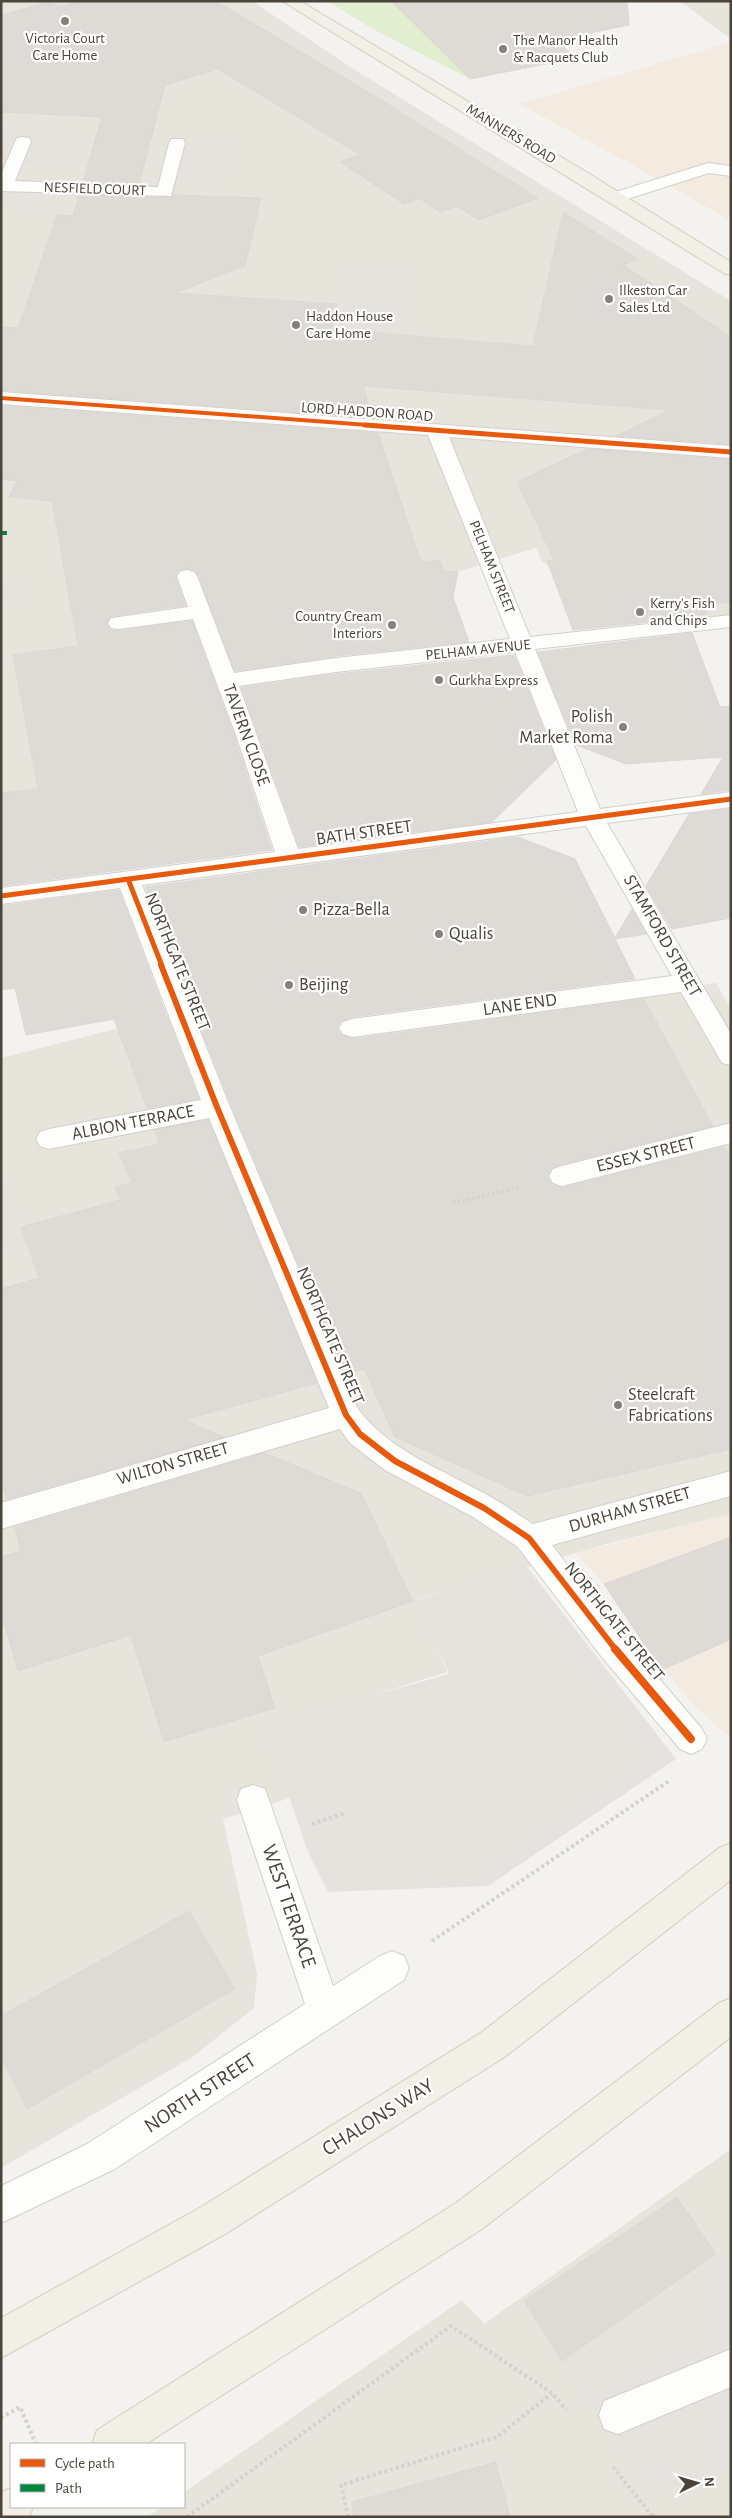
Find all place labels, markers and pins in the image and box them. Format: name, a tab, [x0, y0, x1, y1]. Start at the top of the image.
marker: Victoria Court Care Home	[59, 15, 71, 27]
place label: Victoria Court Care Home	[25, 31, 105, 63]
place label: The Manor Health & Racquets Club	[513, 33, 618, 65]
marker: The Manor Health & Racquets Club	[497, 43, 509, 55]
place label: Ilkeston Car Sales Ltd	[619, 283, 687, 315]
marker: Ilkeston Car Sales Ltd	[603, 293, 615, 305]
place label: Haddon House Care Home	[306, 309, 393, 341]
marker: Haddon House Care Home	[290, 319, 302, 331]
place label: Kerry's Fish and Chips	[650, 596, 715, 628]
marker: Kerry's Fish and Chips	[634, 606, 646, 618]
place label: Country Cream Interiors	[295, 609, 382, 641]
marker: Country Cream Interiors	[386, 619, 398, 631]
place label: Gurkha Express	[449, 673, 538, 688]
marker: Gurkha Express	[433, 674, 445, 686]
place label: Polish Market Roma	[519, 708, 613, 747]
marker: Polish Market Roma	[617, 721, 629, 733]
place label: Pizza-Bella	[313, 901, 390, 919]
marker: Pizza-Bella	[297, 904, 309, 916]
place label: Qualis	[449, 925, 493, 943]
marker: Qualis	[433, 928, 445, 940]
place label: Beijing	[299, 976, 349, 994]
marker: Beijing	[283, 979, 295, 991]
place label: Steelcraft Fabrications	[628, 1386, 713, 1425]
marker: Steelcraft Fabrications	[612, 1399, 624, 1411]

